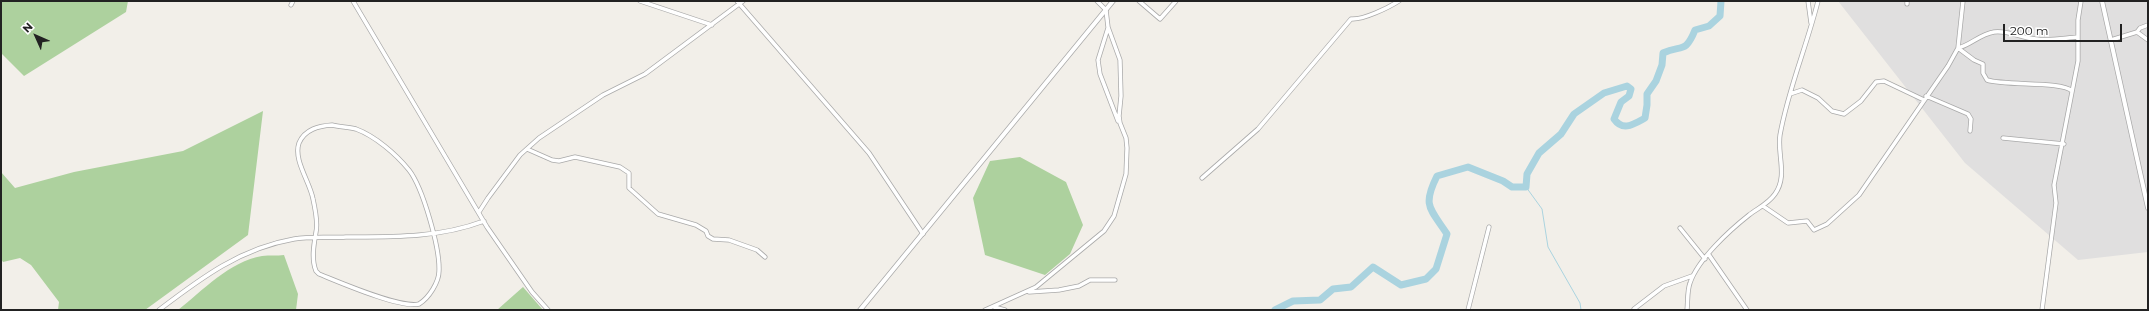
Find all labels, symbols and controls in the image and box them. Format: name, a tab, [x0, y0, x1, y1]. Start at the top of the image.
north arrow	[16, 16, 56, 56]
scale bar	[2005, 16, 2124, 42]
text: N	[19, 19, 36, 36]
text: 200 m	[2010, 23, 2049, 38]

